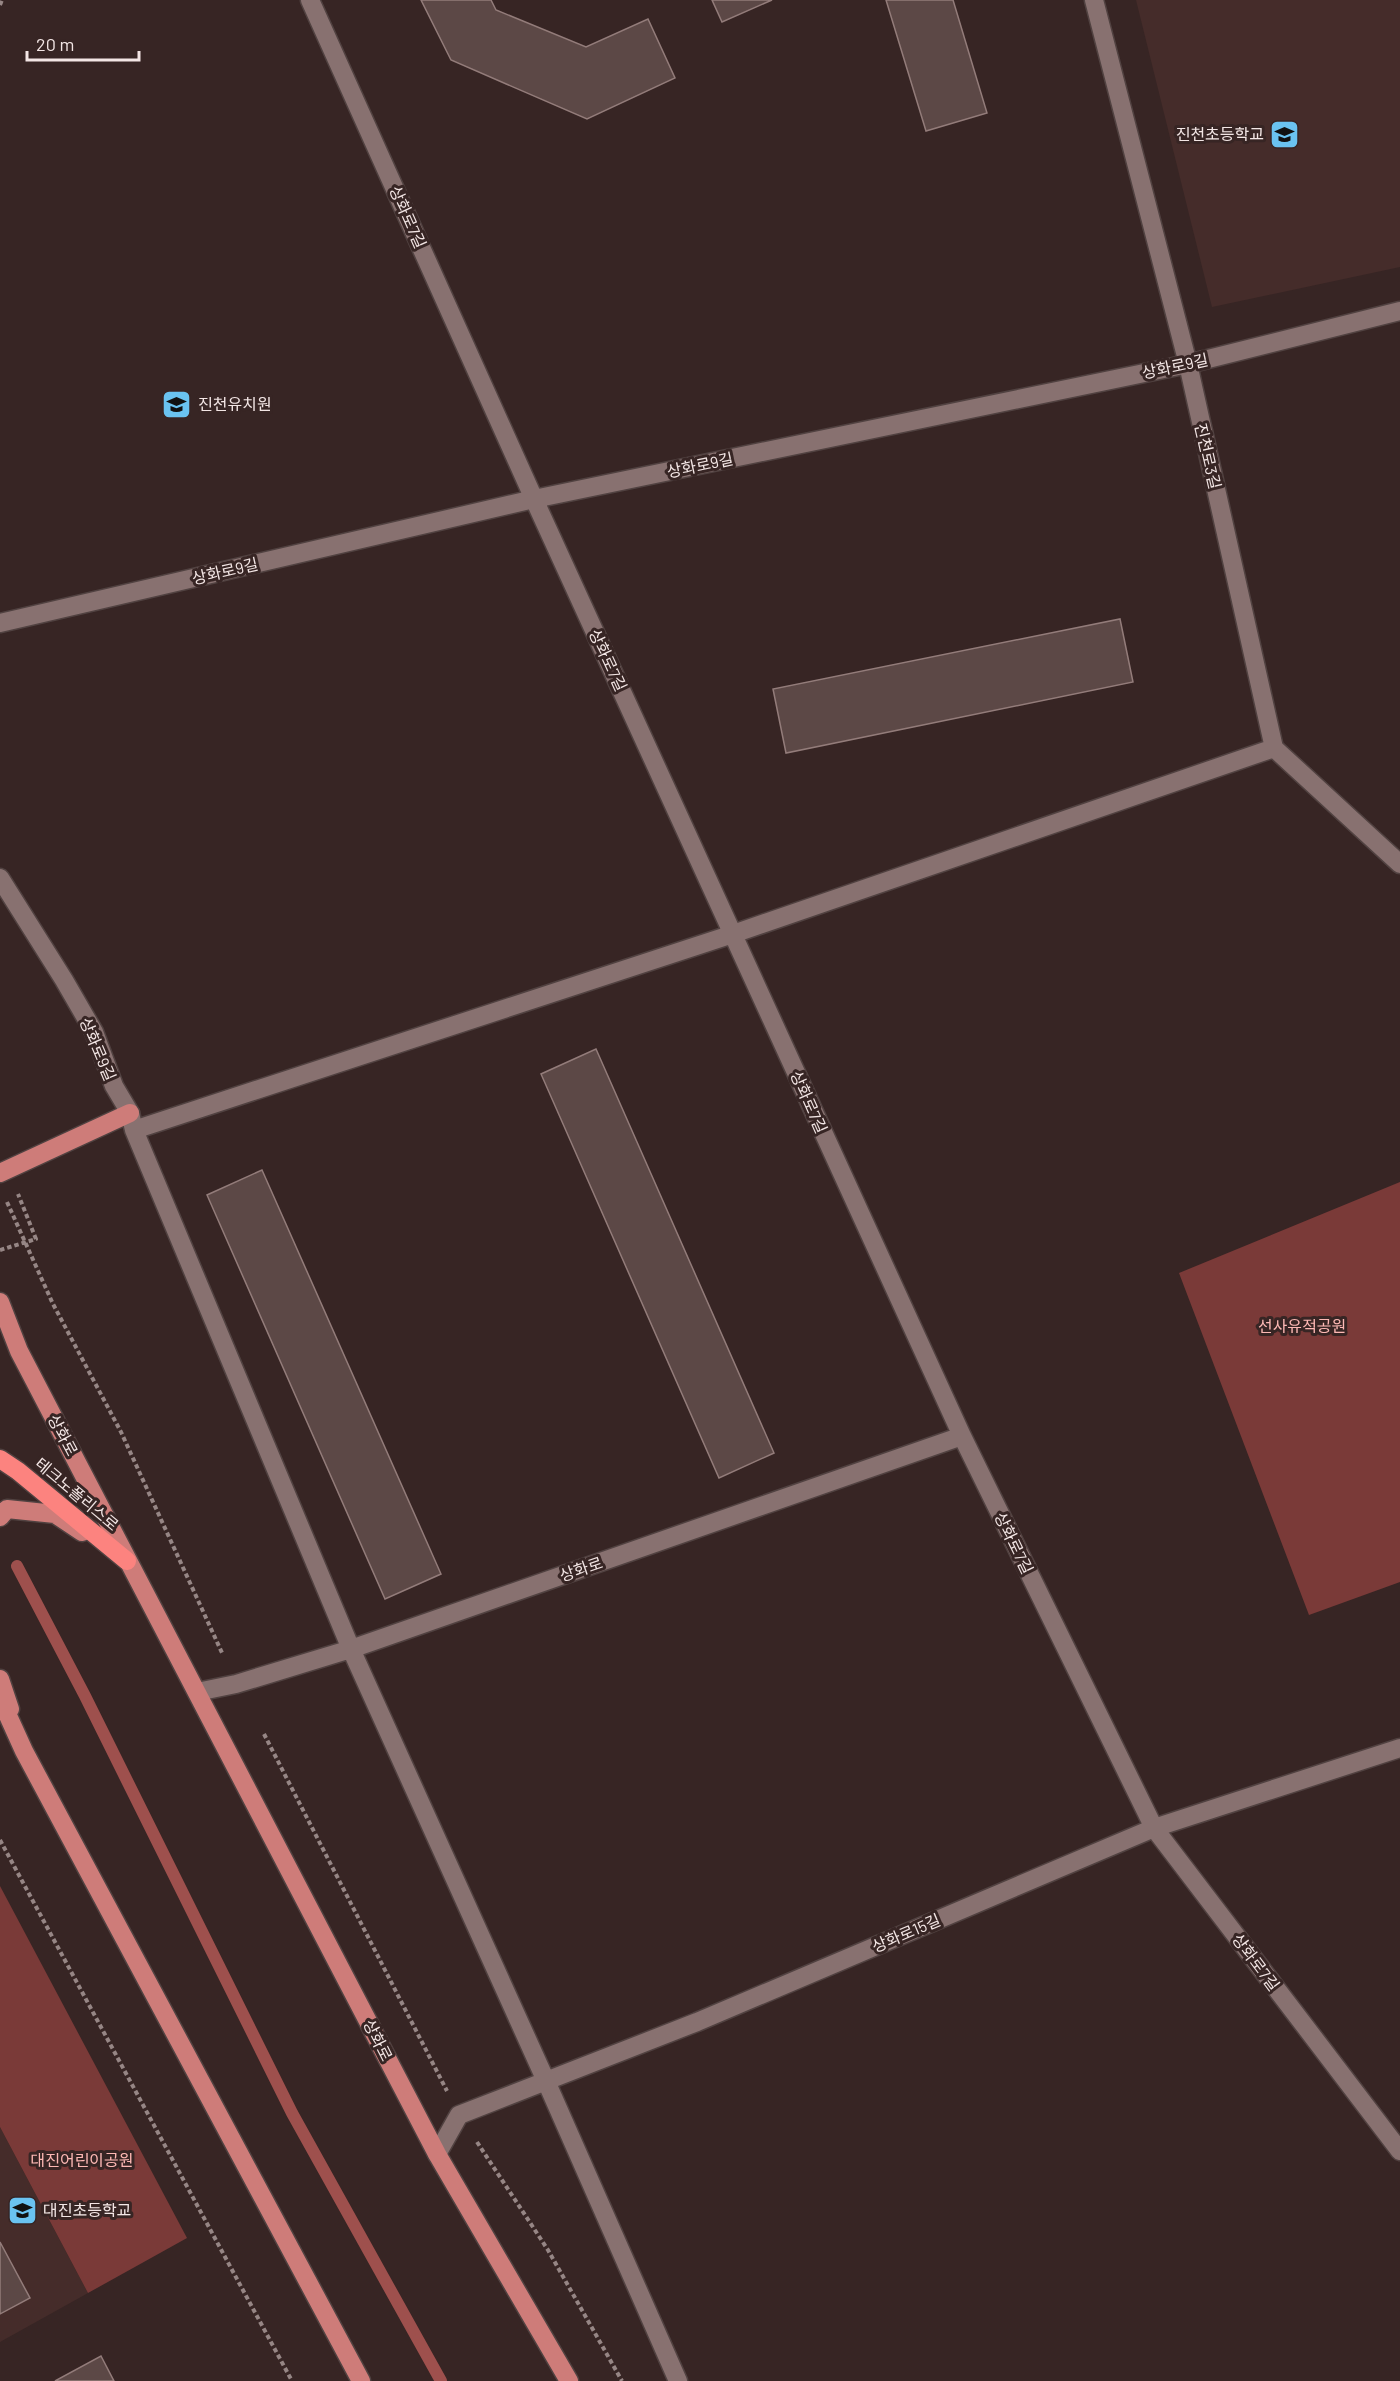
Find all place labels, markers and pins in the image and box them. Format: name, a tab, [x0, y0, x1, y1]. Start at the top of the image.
school or university icon: 진천초등학교	[1269, 118, 1301, 150]
place label: 진천초등학교	[1176, 124, 1264, 143]
school or university icon: 진천유치원	[161, 388, 193, 420]
place label: 진천유치원	[198, 394, 272, 413]
school or university icon: 대진초등학교	[6, 2194, 38, 2226]
place label: 대진초등학교	[43, 2200, 131, 2219]

